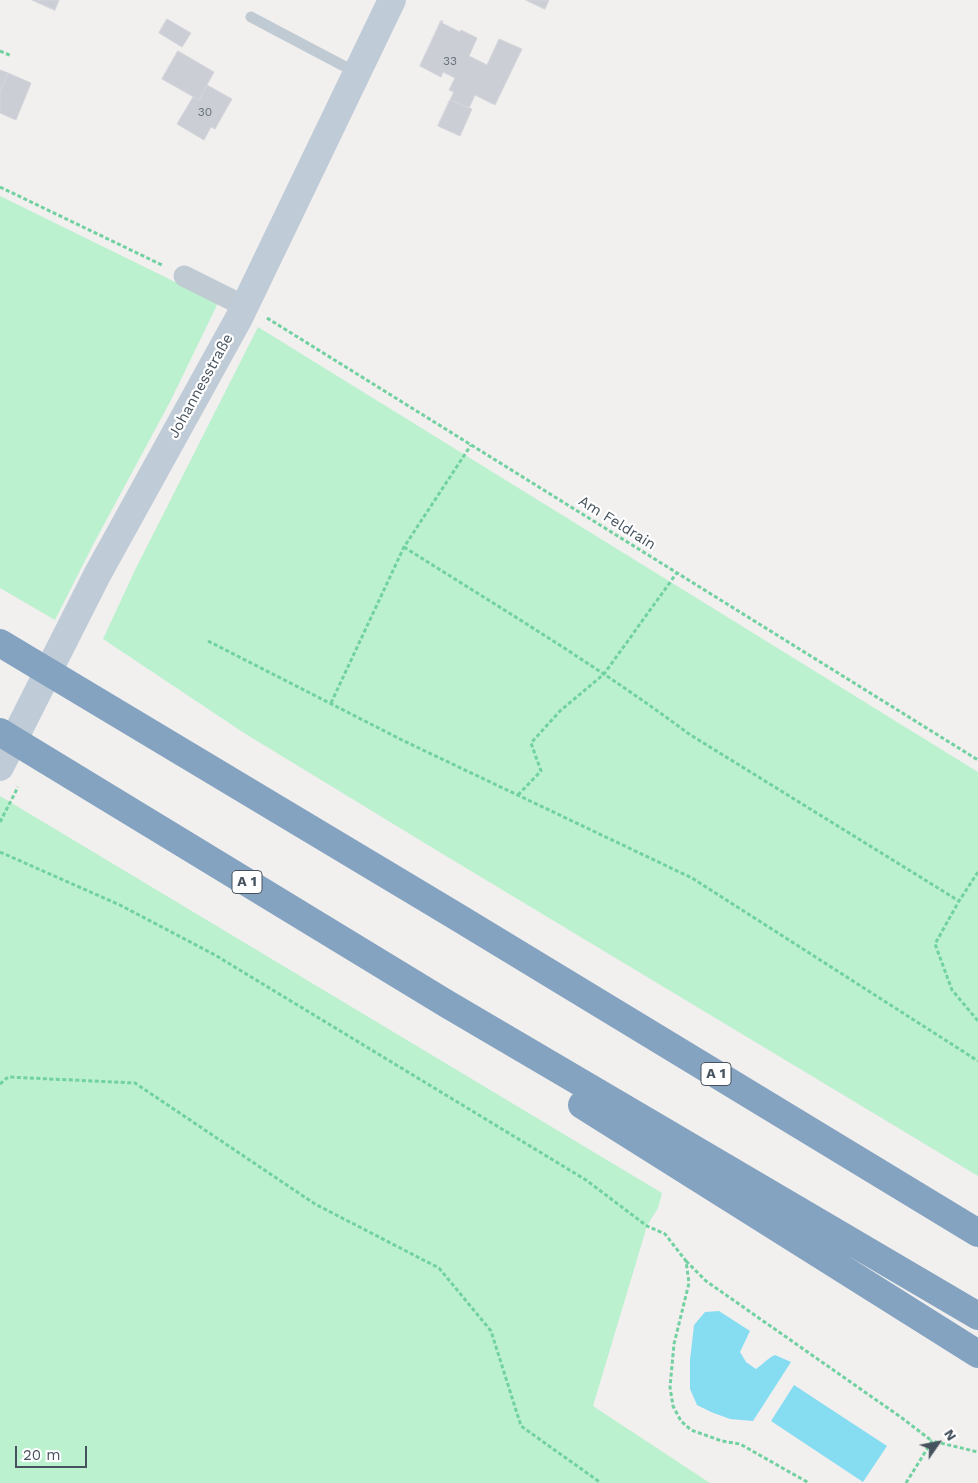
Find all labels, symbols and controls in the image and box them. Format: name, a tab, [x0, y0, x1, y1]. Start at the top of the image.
house number: 33	[443, 54, 457, 68]
house number: 30	[198, 105, 212, 119]
street label: Johannesstraße	[165, 331, 237, 441]
street label: Am Feldrain	[575, 492, 659, 554]
road number: A 1	[232, 870, 262, 894]
road number: A 1	[701, 1062, 731, 1086]
north arrow	[913, 1418, 963, 1468]
text: N	[941, 1426, 960, 1444]
scale bar	[18, 1436, 90, 1468]
text: 20 m	[23, 1446, 61, 1464]

